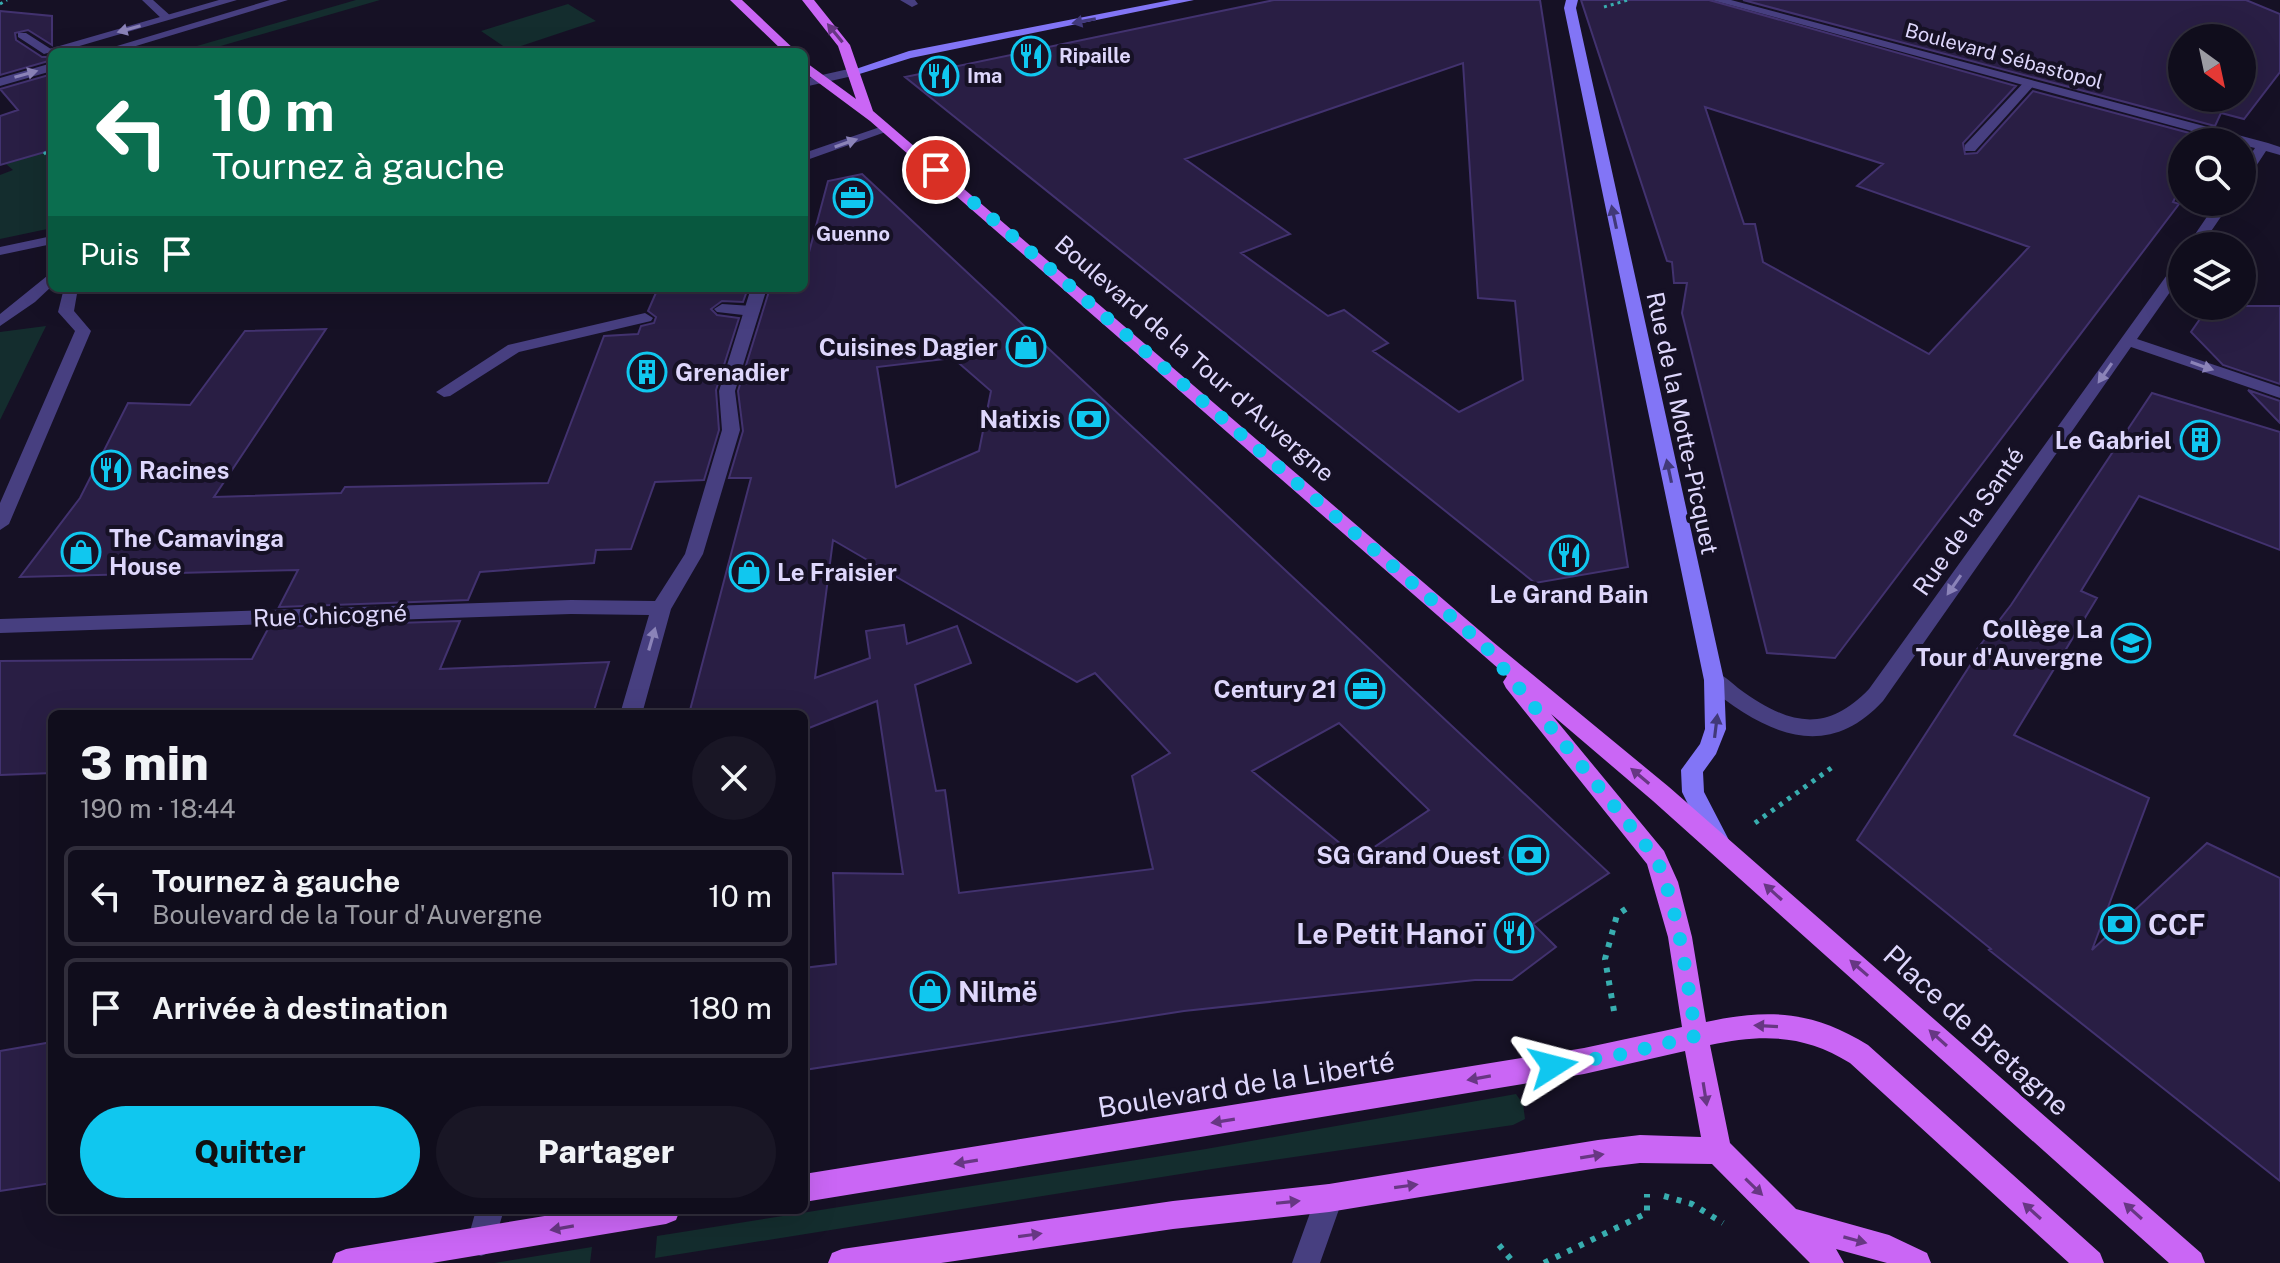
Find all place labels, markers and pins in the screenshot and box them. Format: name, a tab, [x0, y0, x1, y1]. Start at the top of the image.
restaurant icon: Ripaille	[1010, 35, 1052, 77]
place label: Ripaille	[1059, 44, 1131, 68]
restaurant icon: Ima	[918, 55, 960, 97]
place label: Ima	[967, 64, 1002, 88]
pin	[902, 136, 970, 204]
office icon: Guenno	[832, 177, 874, 219]
place label: Guenno	[816, 222, 890, 246]
shop icon: Cuisines Dagier	[1005, 326, 1047, 368]
place label: Cuisines Dagier	[819, 333, 998, 361]
building icon: Grenadier	[626, 351, 668, 393]
place label: Grenadier	[675, 358, 790, 386]
bank icon: Natixis	[1068, 398, 1110, 440]
place label: Natixis	[980, 405, 1061, 433]
building icon: Le Gabriel	[2179, 419, 2221, 461]
place label: Le Gabriel	[2055, 426, 2172, 454]
restaurant icon: Racines	[90, 449, 132, 491]
place label: Racines	[139, 456, 229, 484]
place label: The Camavinga House	[109, 524, 284, 580]
shop icon: The Camavinga House	[60, 531, 102, 573]
restaurant icon: Le Grand Bain	[1548, 534, 1590, 576]
shop icon: Le Fraisier	[728, 551, 770, 593]
place label: Le Fraisier	[777, 558, 897, 586]
place label: Le Grand Bain	[1489, 580, 1649, 608]
place label: Collège La Tour d'Auvergne	[1916, 615, 2103, 671]
school or university icon: Collège La Tour d'Auvergne	[2110, 622, 2152, 664]
office icon: Century 21	[1344, 668, 1386, 710]
place label: Century 21	[1213, 675, 1337, 703]
bank icon: SG Grand Ouest	[1508, 834, 1550, 876]
place label: SG Grand Ouest	[1316, 841, 1501, 869]
bank icon: CCF	[2099, 903, 2141, 945]
place label: CCF	[2148, 908, 2205, 941]
restaurant icon: Le Petit Hanoï	[1493, 912, 1535, 954]
place label: Le Petit Hanoï	[1296, 917, 1486, 950]
shop icon: Nilmë	[909, 970, 951, 1012]
place label: Nilmë	[958, 975, 1038, 1008]

